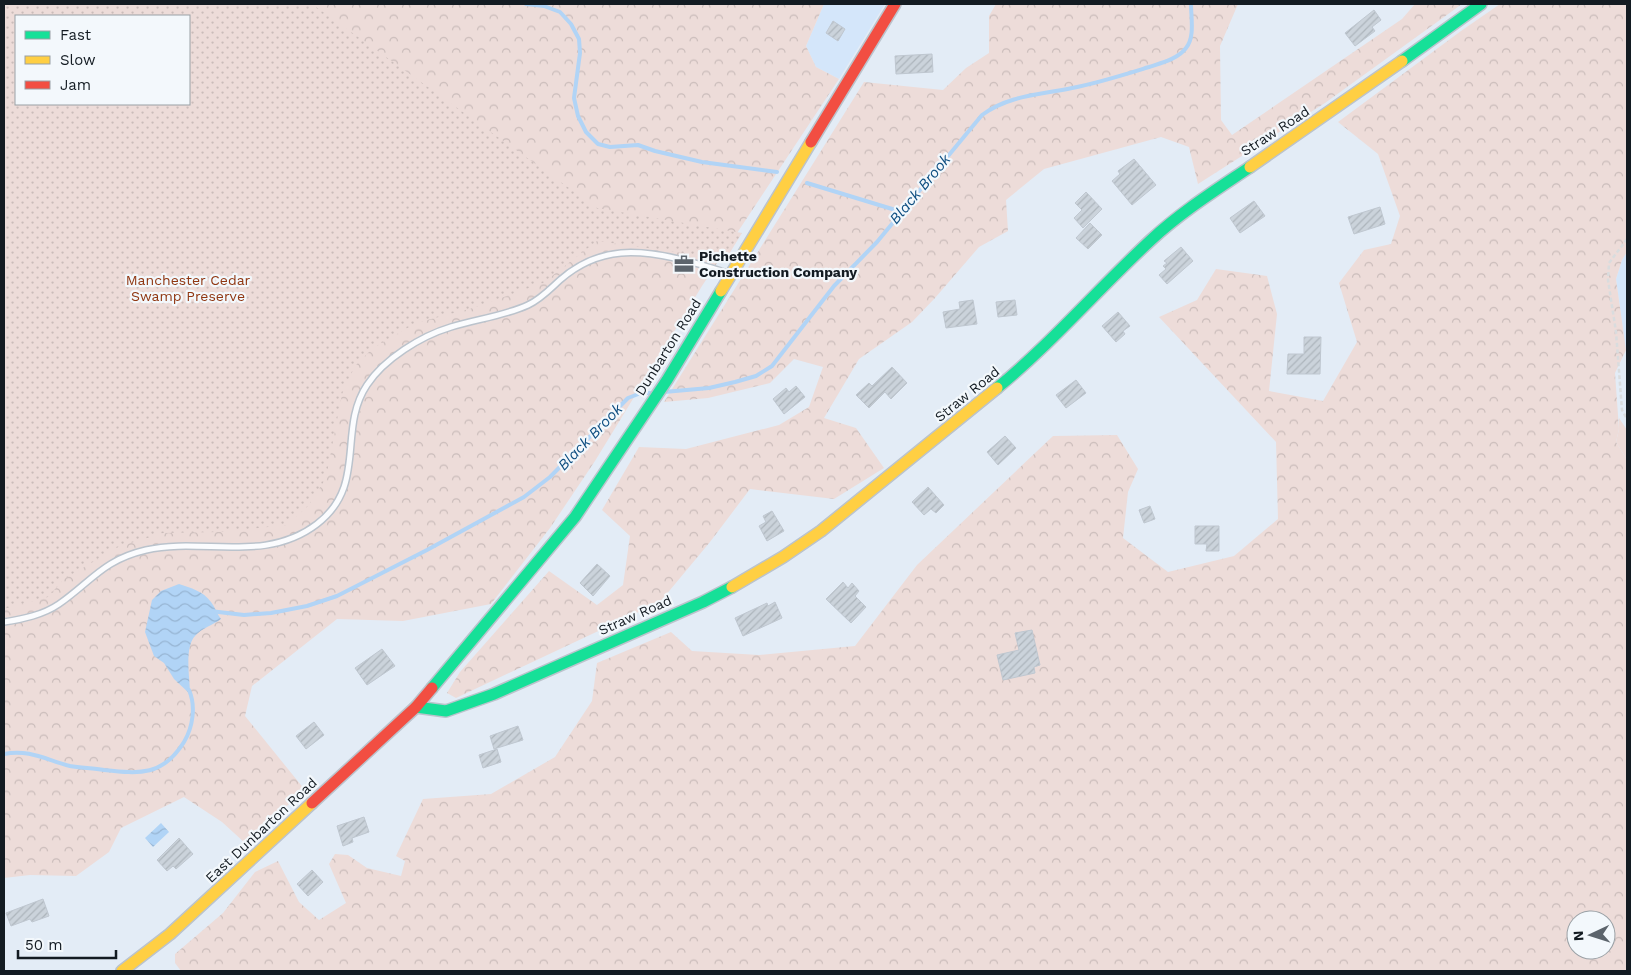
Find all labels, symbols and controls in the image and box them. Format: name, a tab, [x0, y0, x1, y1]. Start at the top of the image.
legend	[15, 15, 190, 105]
text: Fast	[60, 26, 92, 44]
text: Slow	[60, 51, 96, 69]
text: Jam	[60, 76, 91, 94]
street label: Straw Road	[1238, 103, 1312, 159]
water label: Black Brook	[886, 150, 955, 228]
place label: Pichette Construction Company	[699, 248, 857, 280]
office icon: Pichette Construction Company	[673, 253, 695, 275]
park label: Manchester Cedar Swamp Preserve	[126, 272, 251, 304]
street label: Dunbarton Road	[632, 296, 704, 398]
street label: Straw Road	[931, 363, 1003, 425]
water label: Black Brook	[554, 399, 627, 474]
street label: Straw Road	[596, 592, 674, 638]
street label: East Dunbarton Road	[202, 774, 320, 886]
north arrow	[1566, 910, 1616, 960]
scale bar	[18, 928, 115, 960]
text: N	[1570, 930, 1586, 942]
text: 50 m	[25, 936, 62, 954]

